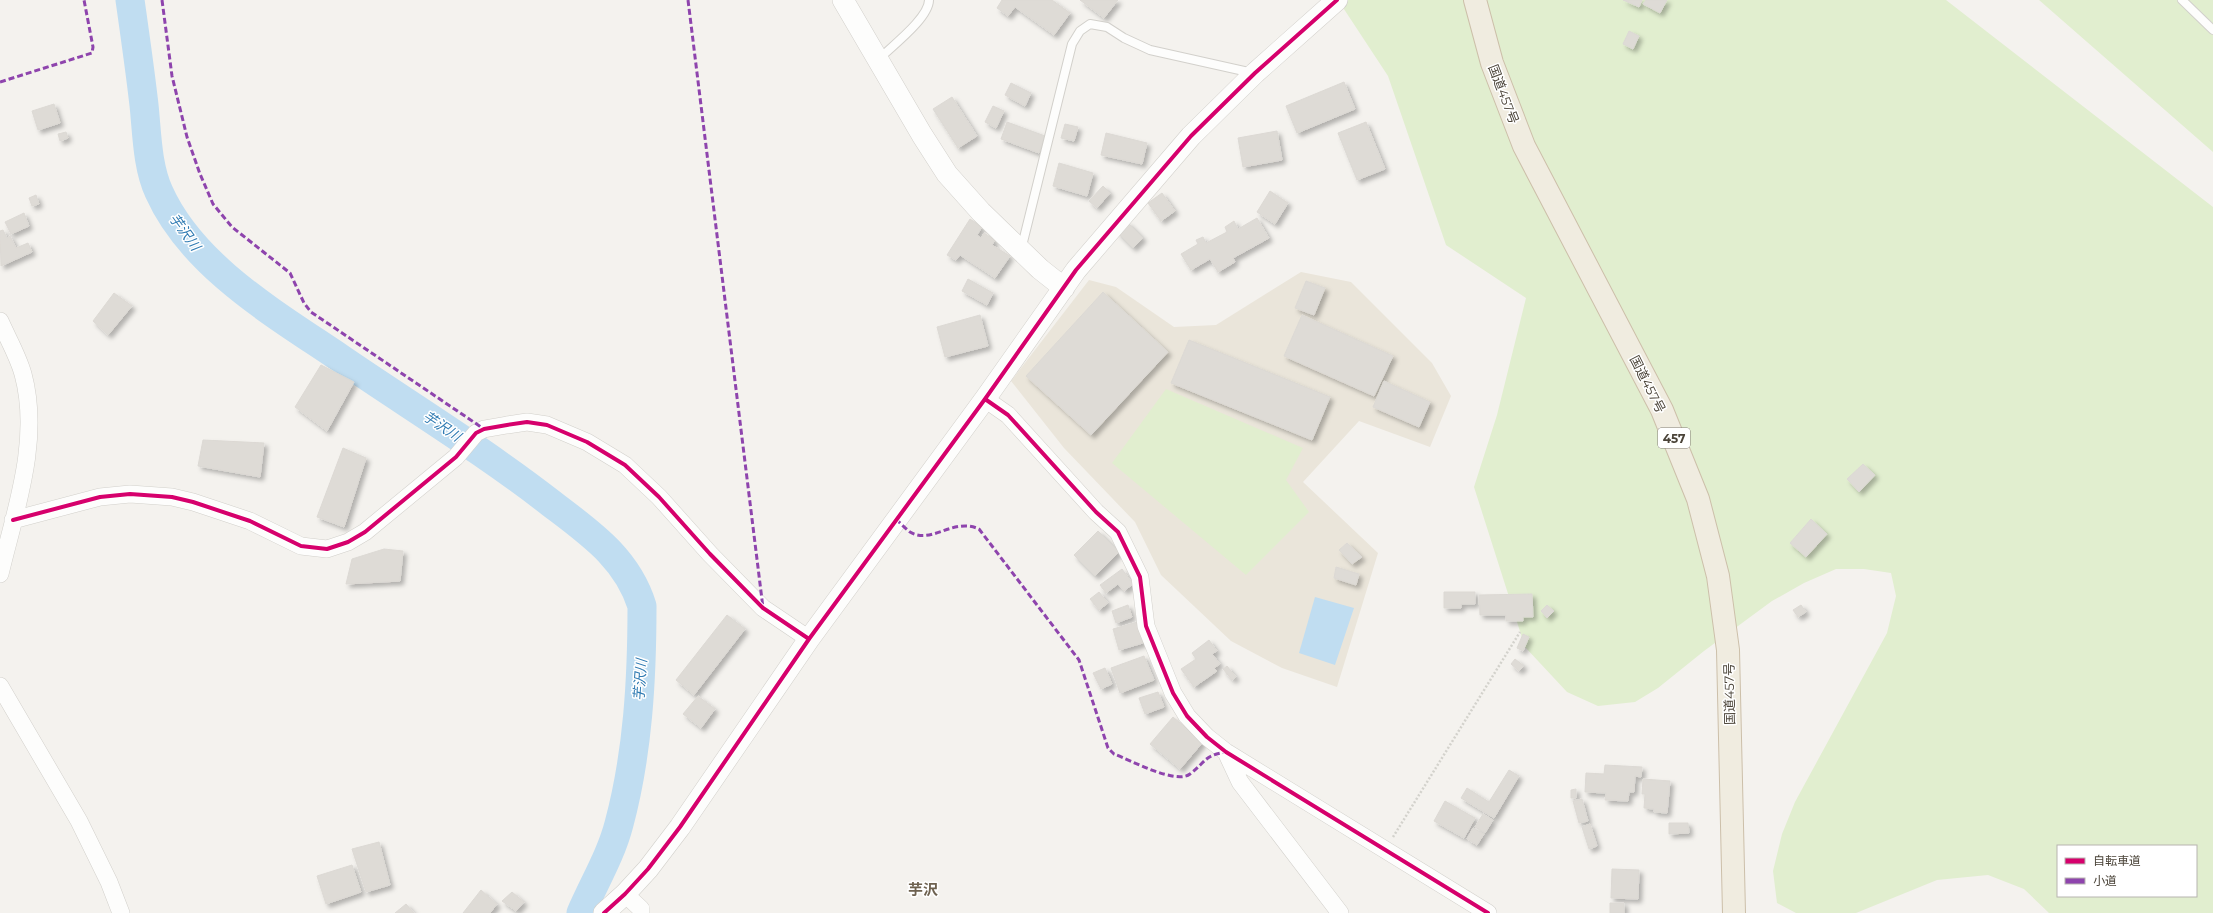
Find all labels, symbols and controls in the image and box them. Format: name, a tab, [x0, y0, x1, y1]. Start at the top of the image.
street label: 国道457号	[1485, 62, 1523, 126]
water label: 芋沢川	[165, 210, 206, 256]
street label: 国道457号	[1627, 353, 1669, 415]
water label: 芋沢川	[420, 407, 466, 446]
road number: 457	[1658, 428, 1690, 448]
water label: 芋沢川	[630, 656, 651, 702]
street label: 国道457号	[1720, 663, 1738, 725]
legend	[2057, 845, 2197, 897]
text: 自転車道	[2093, 853, 2141, 868]
text: 小道	[2093, 873, 2117, 888]
district label: 芋沢	[908, 880, 938, 899]

